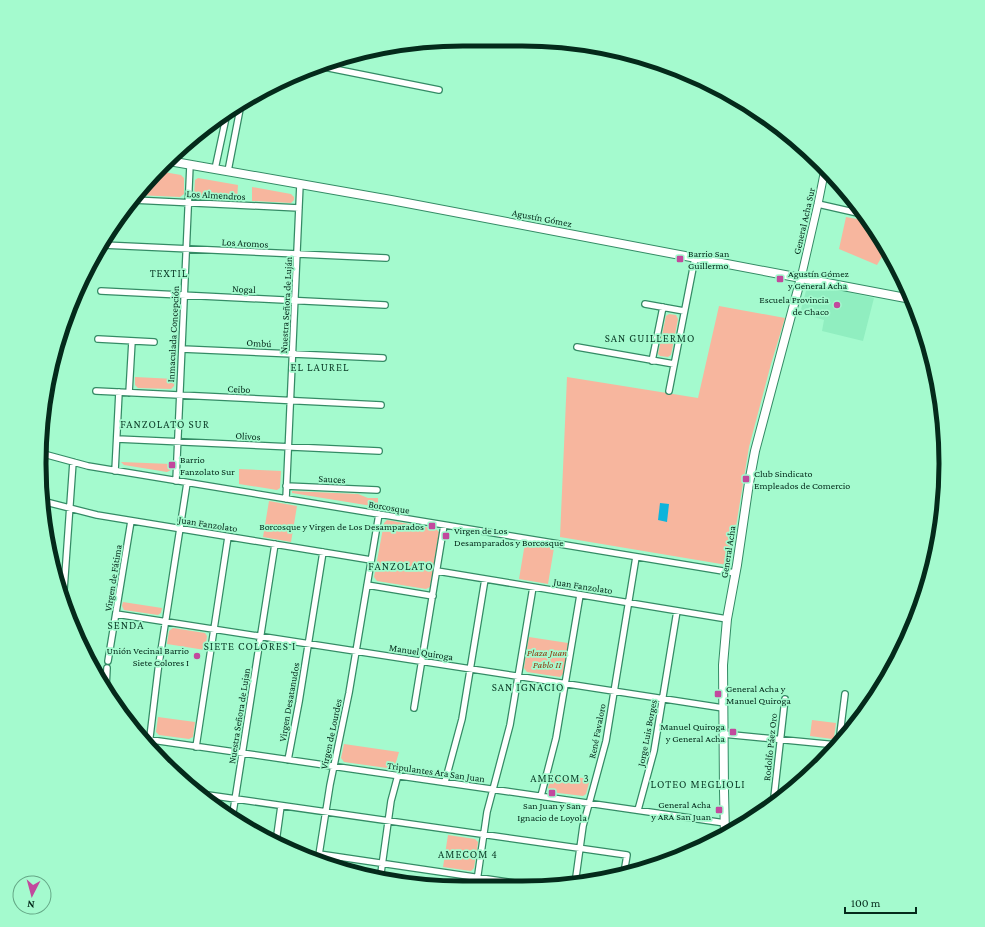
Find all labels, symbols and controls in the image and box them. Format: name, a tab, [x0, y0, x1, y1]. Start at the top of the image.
street label: General Acha Sur	[791, 186, 817, 255]
street label: Los Almendros	[186, 188, 246, 202]
street label: Agustín Gómez	[511, 207, 573, 229]
street label: Los Aromos	[221, 236, 269, 250]
place label: Barrio San Guillermo	[688, 248, 730, 271]
marker: Barrio San Guillermo	[675, 254, 685, 264]
street label: Nuestra Señora de Luján	[278, 256, 295, 354]
district label: TEXTIL	[150, 267, 188, 279]
place label: Agustín Gómez y General Acha	[787, 268, 849, 291]
marker: Agustín Gómez y General Acha	[775, 274, 785, 284]
street label: Nogal	[232, 283, 256, 295]
street label: Inmaculada Concepción	[165, 285, 181, 383]
place label: Escuela Provincia de Chaco	[759, 294, 829, 317]
marker: Escuela Provincia de Chaco	[832, 300, 842, 310]
district label: SAN GUILLERMO	[605, 332, 695, 344]
street label: Ombú	[246, 337, 273, 349]
district label: EL LAUREL	[291, 361, 349, 373]
street label: Ceibo	[227, 383, 251, 395]
district label: FANZOLATO SUR	[120, 418, 210, 430]
street label: Olivos	[235, 430, 261, 442]
place label: Barrio Fanzolato Sur	[180, 454, 235, 477]
marker: Barrio Fanzolato Sur	[167, 460, 177, 470]
place label: Club Sindicato Empleados de Comercio	[754, 468, 850, 491]
street label: Sauces	[318, 473, 346, 485]
marker: Club Sindicato Empleados de Comercio	[741, 474, 751, 484]
street label: Borcosque	[368, 498, 411, 516]
street label: Juan Fanzolato	[177, 514, 238, 534]
place label: Borcosque y Virgen de Los Desamparados	[259, 521, 424, 532]
marker: Borcosque y Virgen de Los Desamparados	[427, 521, 437, 531]
place label: Virgen de Los Desamparados y Borcosque	[454, 525, 564, 548]
street label: General Acha	[718, 525, 738, 579]
marker: Virgen de Los Desamparados y Borcosque	[441, 531, 451, 541]
street label: Virgen de Fátima	[102, 543, 124, 612]
district label: FANZOLATO	[368, 560, 434, 572]
street label: Juan Fanzolato	[552, 576, 613, 596]
district label: SENDA	[108, 619, 144, 631]
district label: SIETE COLORES I	[204, 640, 296, 652]
street label: Manuel Quiroga	[388, 641, 454, 663]
place label: Unión Vecinal Barrio Siete Colores I	[107, 645, 189, 668]
park label: Plaza Juan Pablo II	[527, 647, 567, 670]
marker: Unión Vecinal Barrio Siete Colores I	[192, 651, 202, 661]
street label: Virgen Desatanudos	[277, 661, 301, 742]
street label: Nuestra Señora de Lujan	[226, 667, 253, 765]
district label: SAN IGNACIO	[492, 681, 564, 693]
place label: General Acha y Manuel Quiroga	[726, 683, 791, 706]
marker: General Acha y Manuel Quiroga	[713, 689, 723, 699]
street label: Virgen de Lourdes	[318, 698, 344, 770]
street label: Jorge Luis Borges	[635, 699, 659, 768]
street label: René Favaloro	[586, 703, 608, 759]
street label: Rodolfo Páez Oro	[761, 713, 779, 781]
place label: Manuel Quiroga y General Acha	[660, 721, 725, 744]
marker: Manuel Quiroga y General Acha	[728, 727, 738, 737]
street label: Tripulantes Ara San Juan	[386, 760, 486, 784]
district label: AMECOM 3	[530, 772, 590, 784]
district label: LOTEO MEGLIOLI	[650, 778, 746, 790]
marker: San Juan y San Ignacio de Loyola	[547, 788, 557, 798]
place label: General Acha y ARA San Juan	[650, 799, 712, 822]
place label: San Juan y San Ignacio de Loyola	[517, 800, 587, 823]
marker: General Acha y ARA San Juan	[714, 805, 724, 815]
district label: AMECOM 4	[438, 848, 498, 860]
north arrow	[12, 875, 52, 915]
scale bar	[845, 889, 916, 915]
text: 100 m	[851, 896, 881, 910]
text: N	[26, 899, 35, 911]

